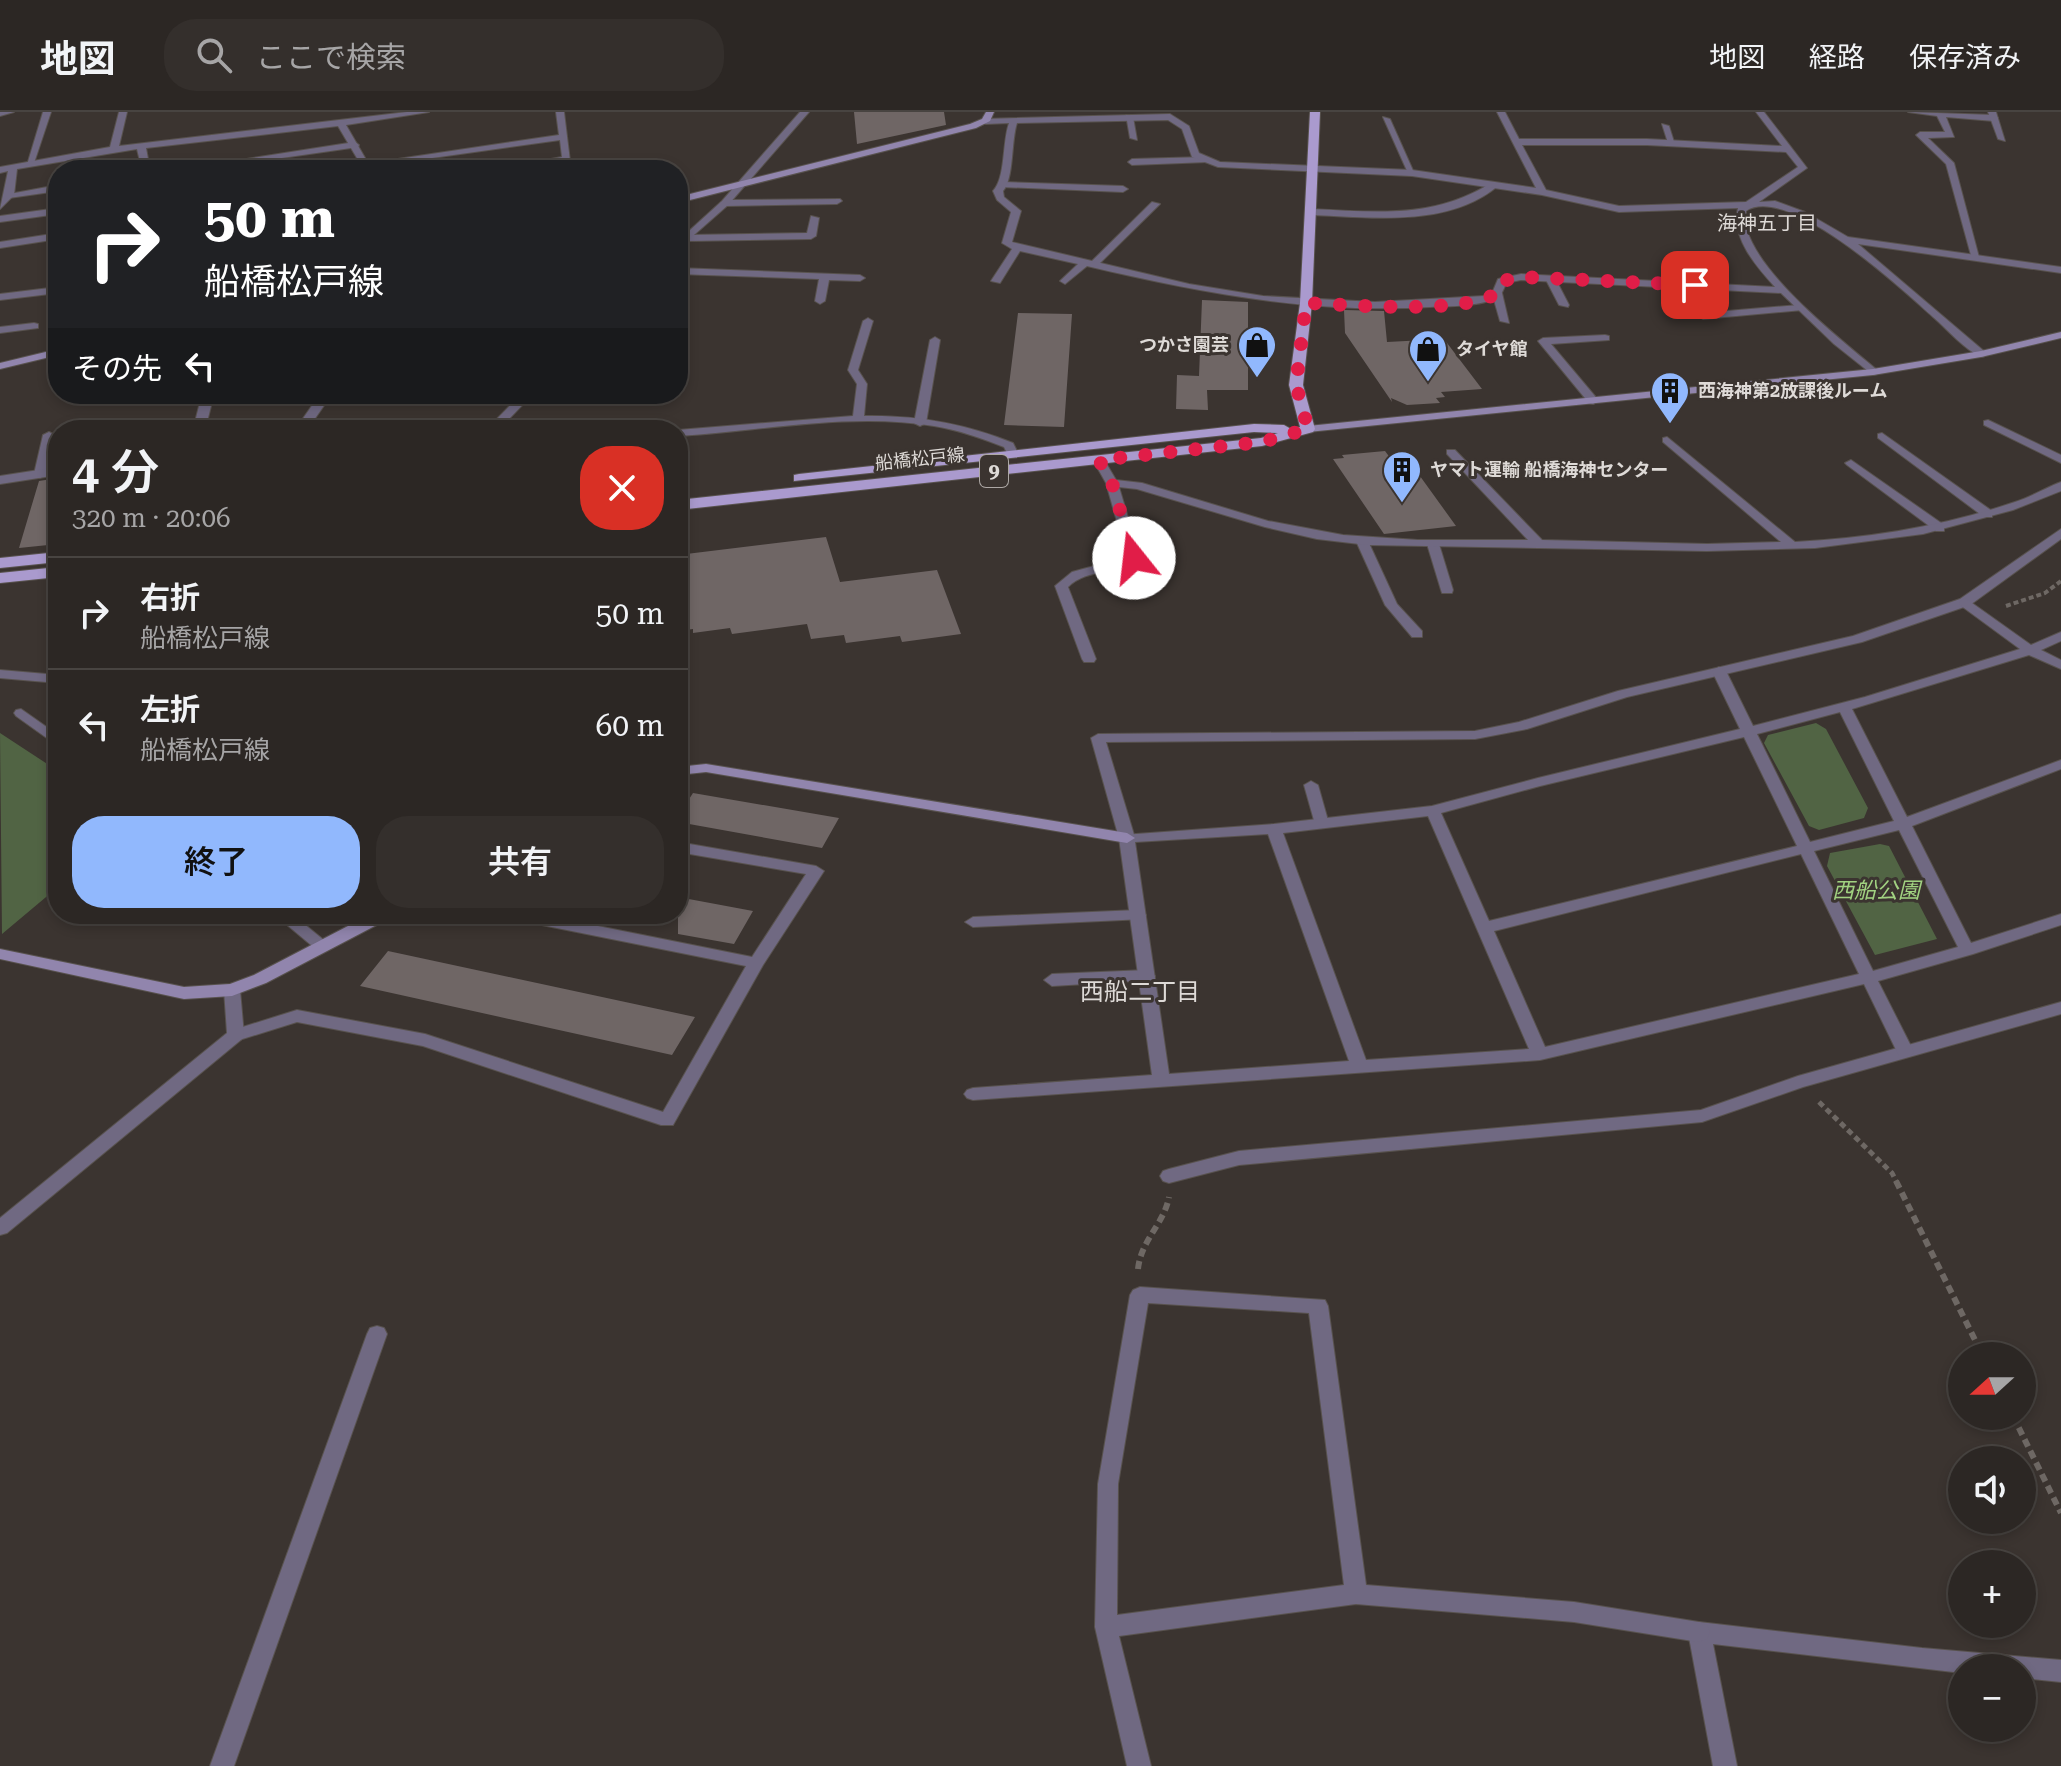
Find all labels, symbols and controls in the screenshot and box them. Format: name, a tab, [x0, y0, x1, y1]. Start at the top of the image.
search box	[164, 19, 724, 91]
icon: search	[192, 33, 236, 77]
text: 地図	[40, 37, 116, 81]
text: ここで検索	[256, 40, 406, 75]
text: 地図	[1709, 41, 1765, 74]
text: 経路	[1809, 41, 1865, 74]
text: 保存済み	[1909, 41, 2021, 74]
text: 50 m	[204, 185, 335, 251]
icon: right	[72, 192, 176, 296]
district label: 海神五丁目	[1717, 211, 1817, 235]
pin	[1661, 251, 1729, 319]
text: 船橋松戸線	[204, 261, 384, 303]
icon: arrive	[1673, 263, 1717, 307]
shop icon: つかさ園芸	[1236, 324, 1278, 379]
shop icon: タイヤ館	[1407, 328, 1449, 383]
place label: つかさ園芸	[1139, 334, 1229, 355]
place label: タイヤ館	[1456, 338, 1527, 359]
icon: left	[178, 344, 222, 388]
text: その先	[72, 351, 162, 386]
building icon: 西海神第2放課後ルーム	[1649, 370, 1691, 425]
place label: 西海神第2放課後ルーム	[1698, 380, 1888, 401]
street label: 船橋松戸線	[874, 443, 966, 474]
text: 4 分	[72, 445, 159, 501]
button: close	[580, 446, 664, 530]
building icon: ヤマト運輸 船橋海神センター	[1381, 449, 1423, 504]
road number: 9	[980, 455, 1008, 487]
place label: ヤマト運輸 船橋海神センター	[1430, 459, 1669, 480]
text: 320 m · 20:06	[72, 503, 231, 533]
position arrow	[1092, 516, 1176, 600]
text: 右折	[140, 580, 200, 615]
icon: right	[72, 591, 116, 635]
text: 50 m	[595, 596, 664, 631]
text: 船橋松戸線	[140, 623, 270, 653]
text: 左折	[140, 692, 200, 727]
icon: left	[72, 703, 116, 747]
text: 60 m	[595, 708, 664, 743]
text: 船橋松戸線	[140, 735, 270, 765]
button: 終了	[72, 816, 360, 908]
button: 共有	[376, 816, 664, 908]
park label: 西船公園	[1832, 878, 1923, 903]
district label: 西船二丁目	[1080, 978, 1200, 1006]
north arrow	[1948, 1342, 2036, 1430]
map controls	[1948, 1342, 2036, 1742]
button: sound	[1948, 1446, 2036, 1534]
button: +	[1948, 1550, 2036, 1638]
button: −	[1948, 1654, 2036, 1742]

